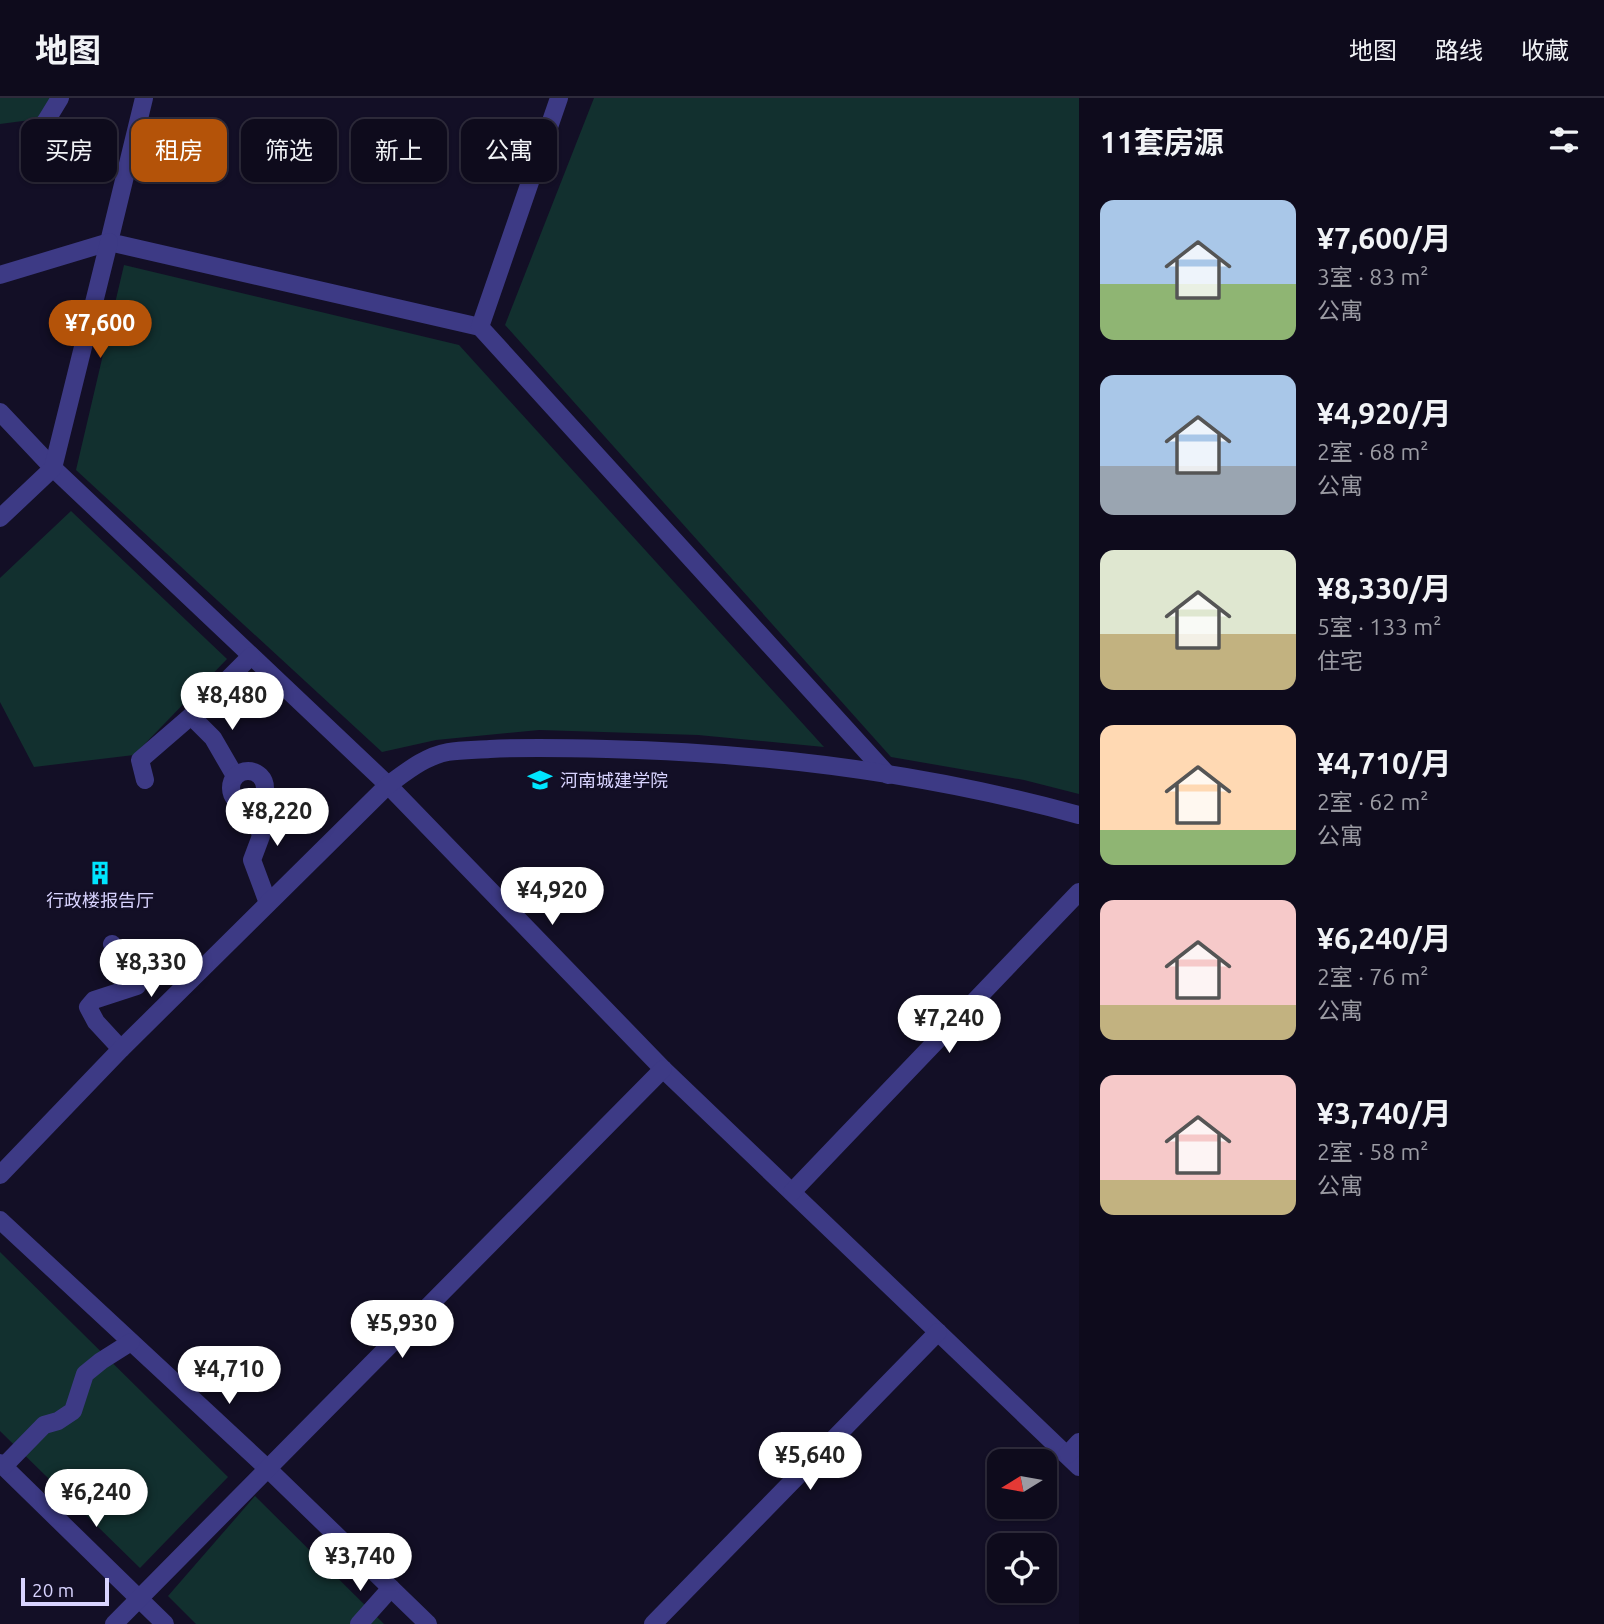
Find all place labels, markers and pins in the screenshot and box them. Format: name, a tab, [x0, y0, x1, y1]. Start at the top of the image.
pin: ¥7,600	[43, 300, 157, 360]
pin: ¥8,480	[175, 672, 289, 732]
school or university icon: 河南城建学院	[526, 766, 554, 794]
place label: 河南城建学院	[560, 770, 668, 790]
pin: ¥8,220	[220, 788, 334, 848]
building icon: 行政楼报告厅	[86, 859, 114, 887]
pin: ¥4,920	[495, 868, 609, 927]
place label: 行政楼报告厅	[46, 890, 154, 910]
pin: ¥8,330	[94, 940, 208, 999]
pin: ¥7,240	[892, 996, 1006, 1055]
pin: ¥5,930	[345, 1300, 459, 1360]
pin: ¥4,710	[172, 1346, 286, 1406]
pin: ¥5,640	[753, 1432, 867, 1492]
pin: ¥6,240	[39, 1470, 153, 1529]
pin: ¥3,740	[303, 1534, 417, 1593]

